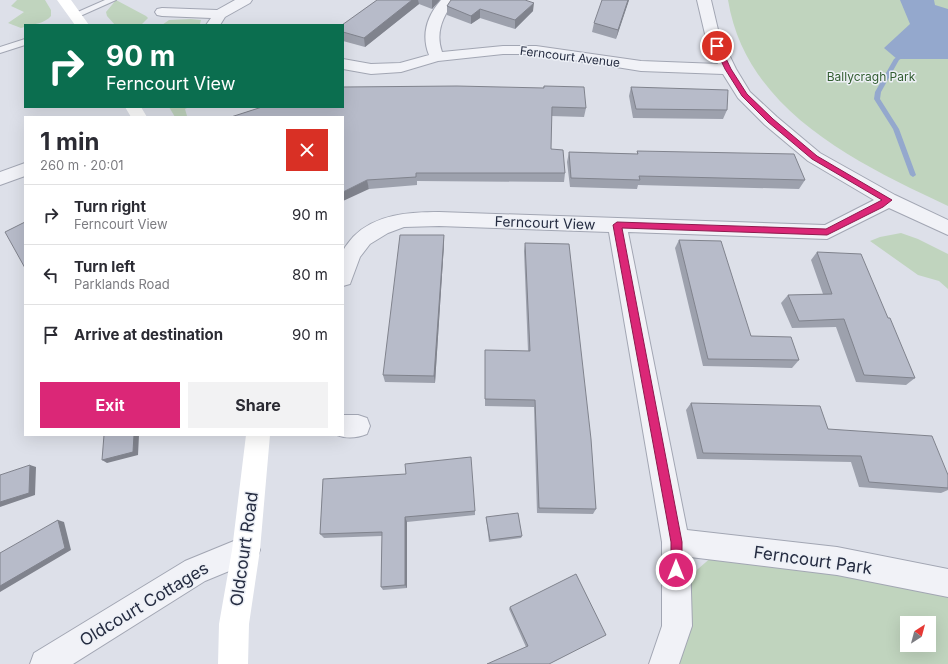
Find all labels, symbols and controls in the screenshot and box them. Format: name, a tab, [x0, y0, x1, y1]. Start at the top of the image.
pin	[700, 29, 734, 63]
icon: arrive	[706, 35, 728, 57]
text: 90 m	[106, 39, 175, 73]
icon: right	[40, 40, 92, 92]
street label: Ferncourt Avenue	[519, 43, 621, 70]
park label: Ballycragh Park	[827, 69, 916, 84]
text: Ferncourt View	[106, 73, 236, 94]
text: 1 min	[40, 127, 99, 156]
button: close	[286, 129, 328, 171]
text: 260 m · 20:01	[40, 157, 124, 173]
text: Turn right	[74, 197, 146, 216]
icon: right	[40, 204, 62, 226]
text: 90 m	[292, 205, 328, 224]
street label: Ferncourt View	[494, 212, 596, 233]
text: Ferncourt View	[74, 216, 168, 232]
text: Turn left	[74, 257, 135, 276]
icon: left	[40, 264, 62, 286]
text: 80 m	[292, 265, 328, 284]
text: Parklands Road	[74, 276, 170, 292]
icon: arrive	[40, 324, 62, 346]
text: Arrive at destination	[74, 325, 223, 344]
text: 90 m	[292, 325, 328, 344]
button: Exit	[40, 382, 180, 428]
button: Share	[188, 382, 328, 428]
street label: Oldcourt Road	[226, 490, 262, 608]
street label: Ferncourt Park	[753, 542, 874, 578]
position arrow	[655, 549, 697, 591]
street label: Oldcourt Cottages	[76, 558, 212, 650]
north arrow	[900, 616, 936, 652]
map controls	[900, 616, 936, 652]

